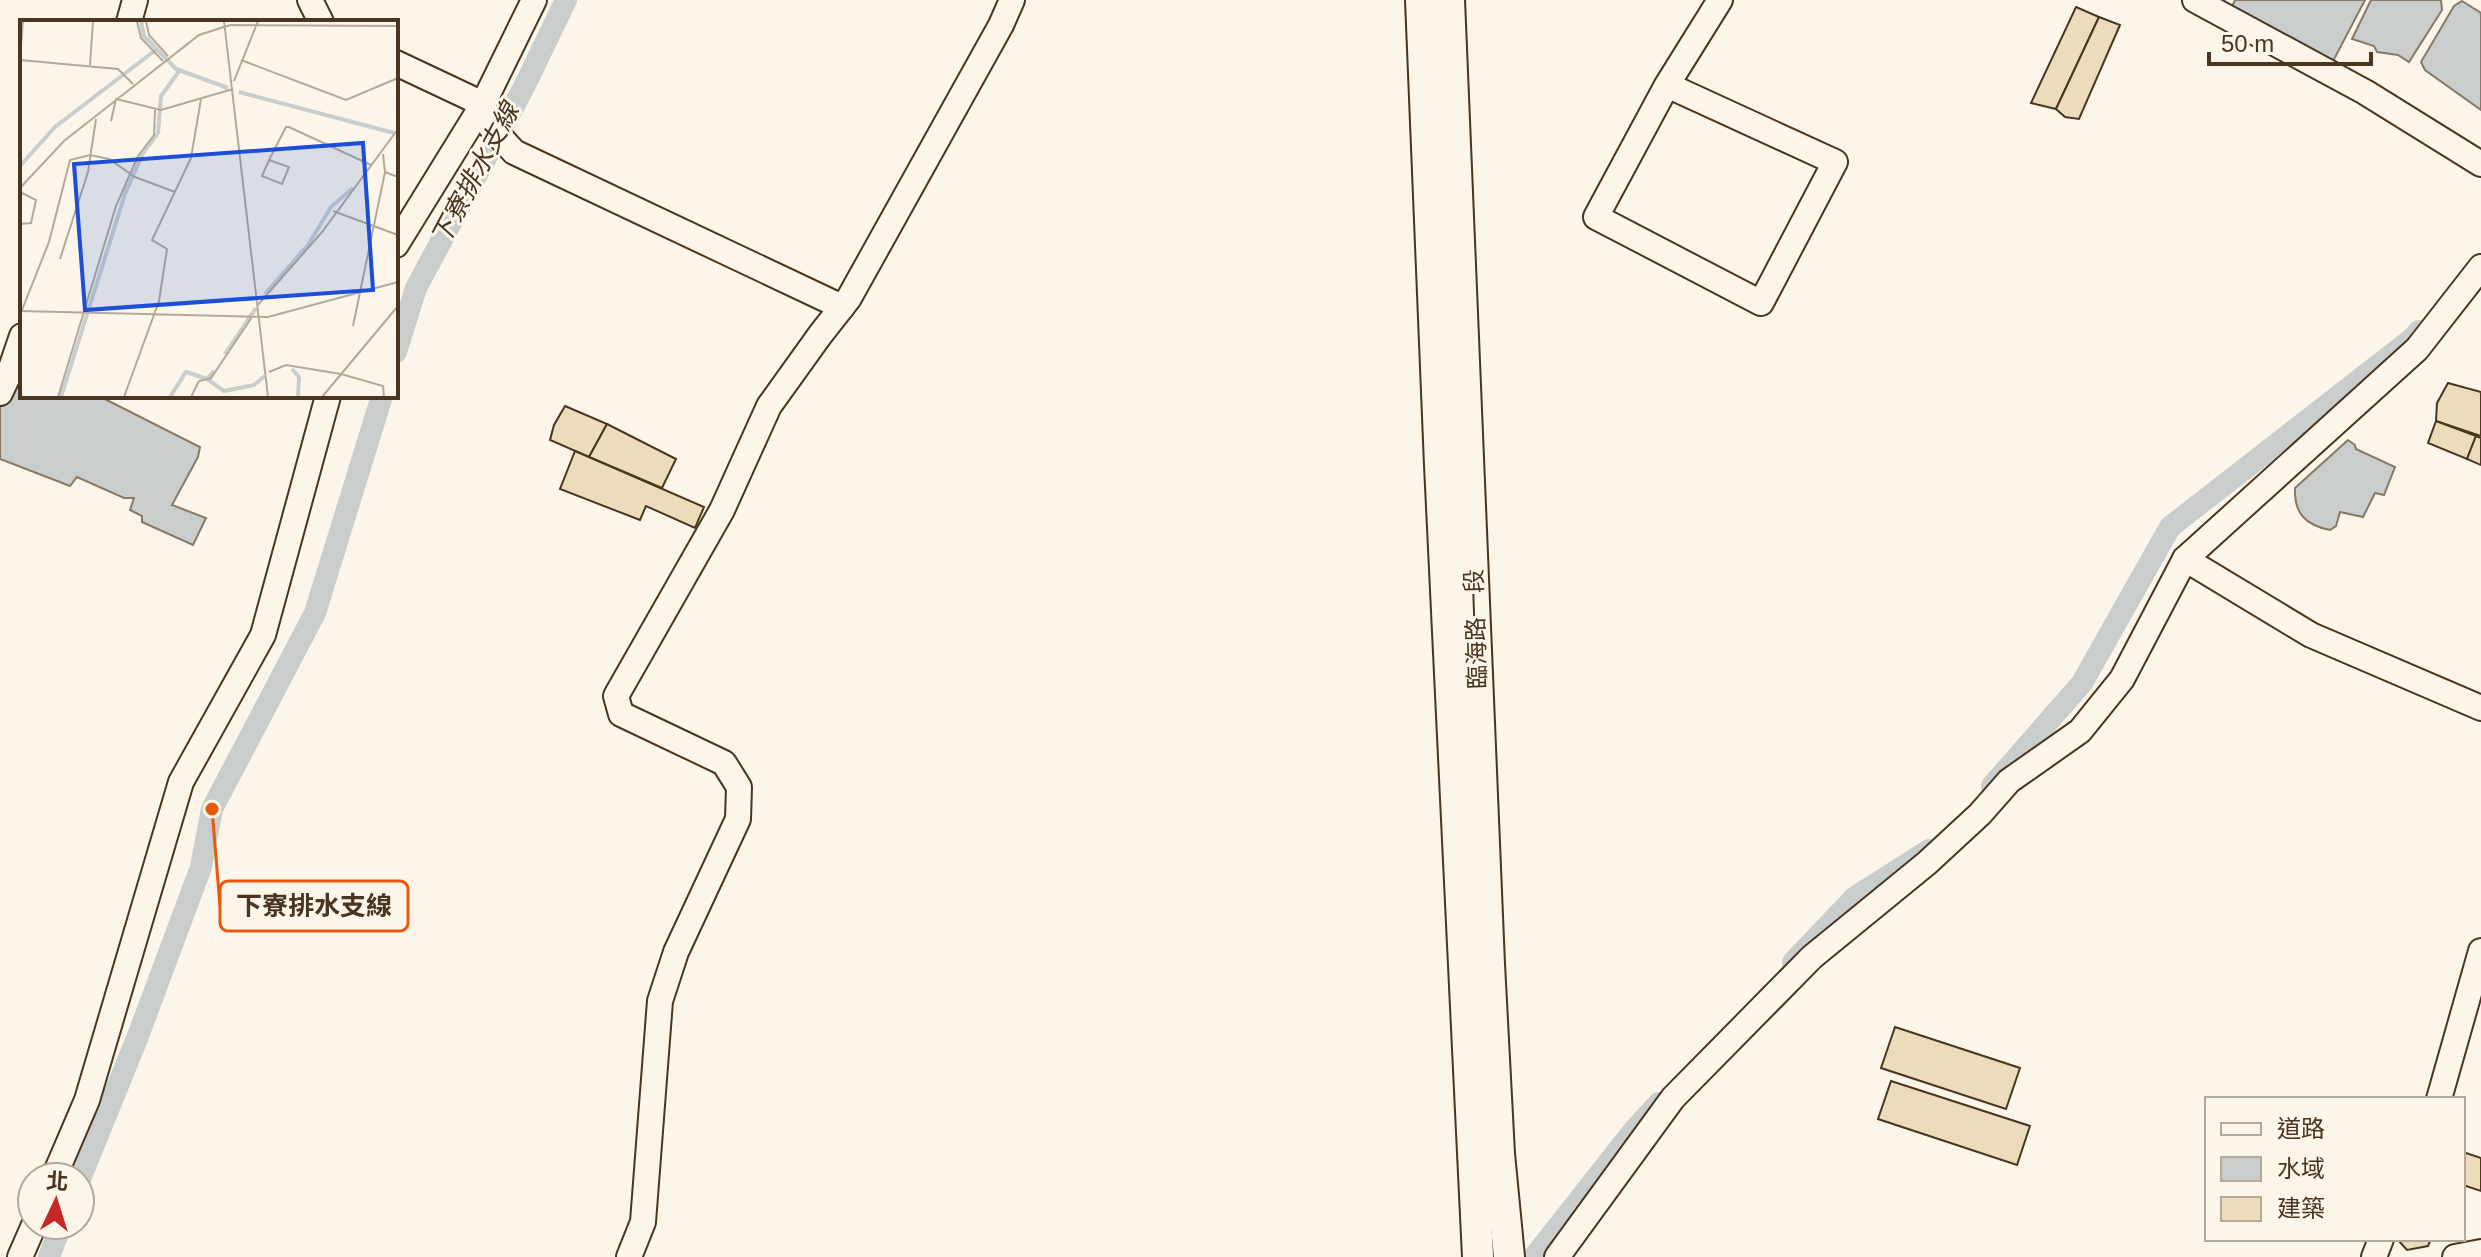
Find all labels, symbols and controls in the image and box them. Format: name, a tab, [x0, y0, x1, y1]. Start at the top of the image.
scale bar	[2209, 16, 2371, 66]
inset map	[20, 20, 398, 398]
text: 50 m	[2221, 30, 2274, 57]
water label: 下寮排水支線	[425, 95, 526, 250]
street label: 臨海路一段	[1460, 569, 1491, 689]
callout: 下寮排水支線	[220, 881, 408, 931]
text: 下寮排水支線	[236, 891, 392, 921]
legend	[2205, 1097, 2465, 1241]
text: 道路	[2277, 1115, 2325, 1142]
text: 水域	[2277, 1155, 2325, 1182]
north arrow	[16, 1161, 96, 1241]
text: 北	[46, 1168, 69, 1195]
text: 建築	[2277, 1195, 2325, 1222]

